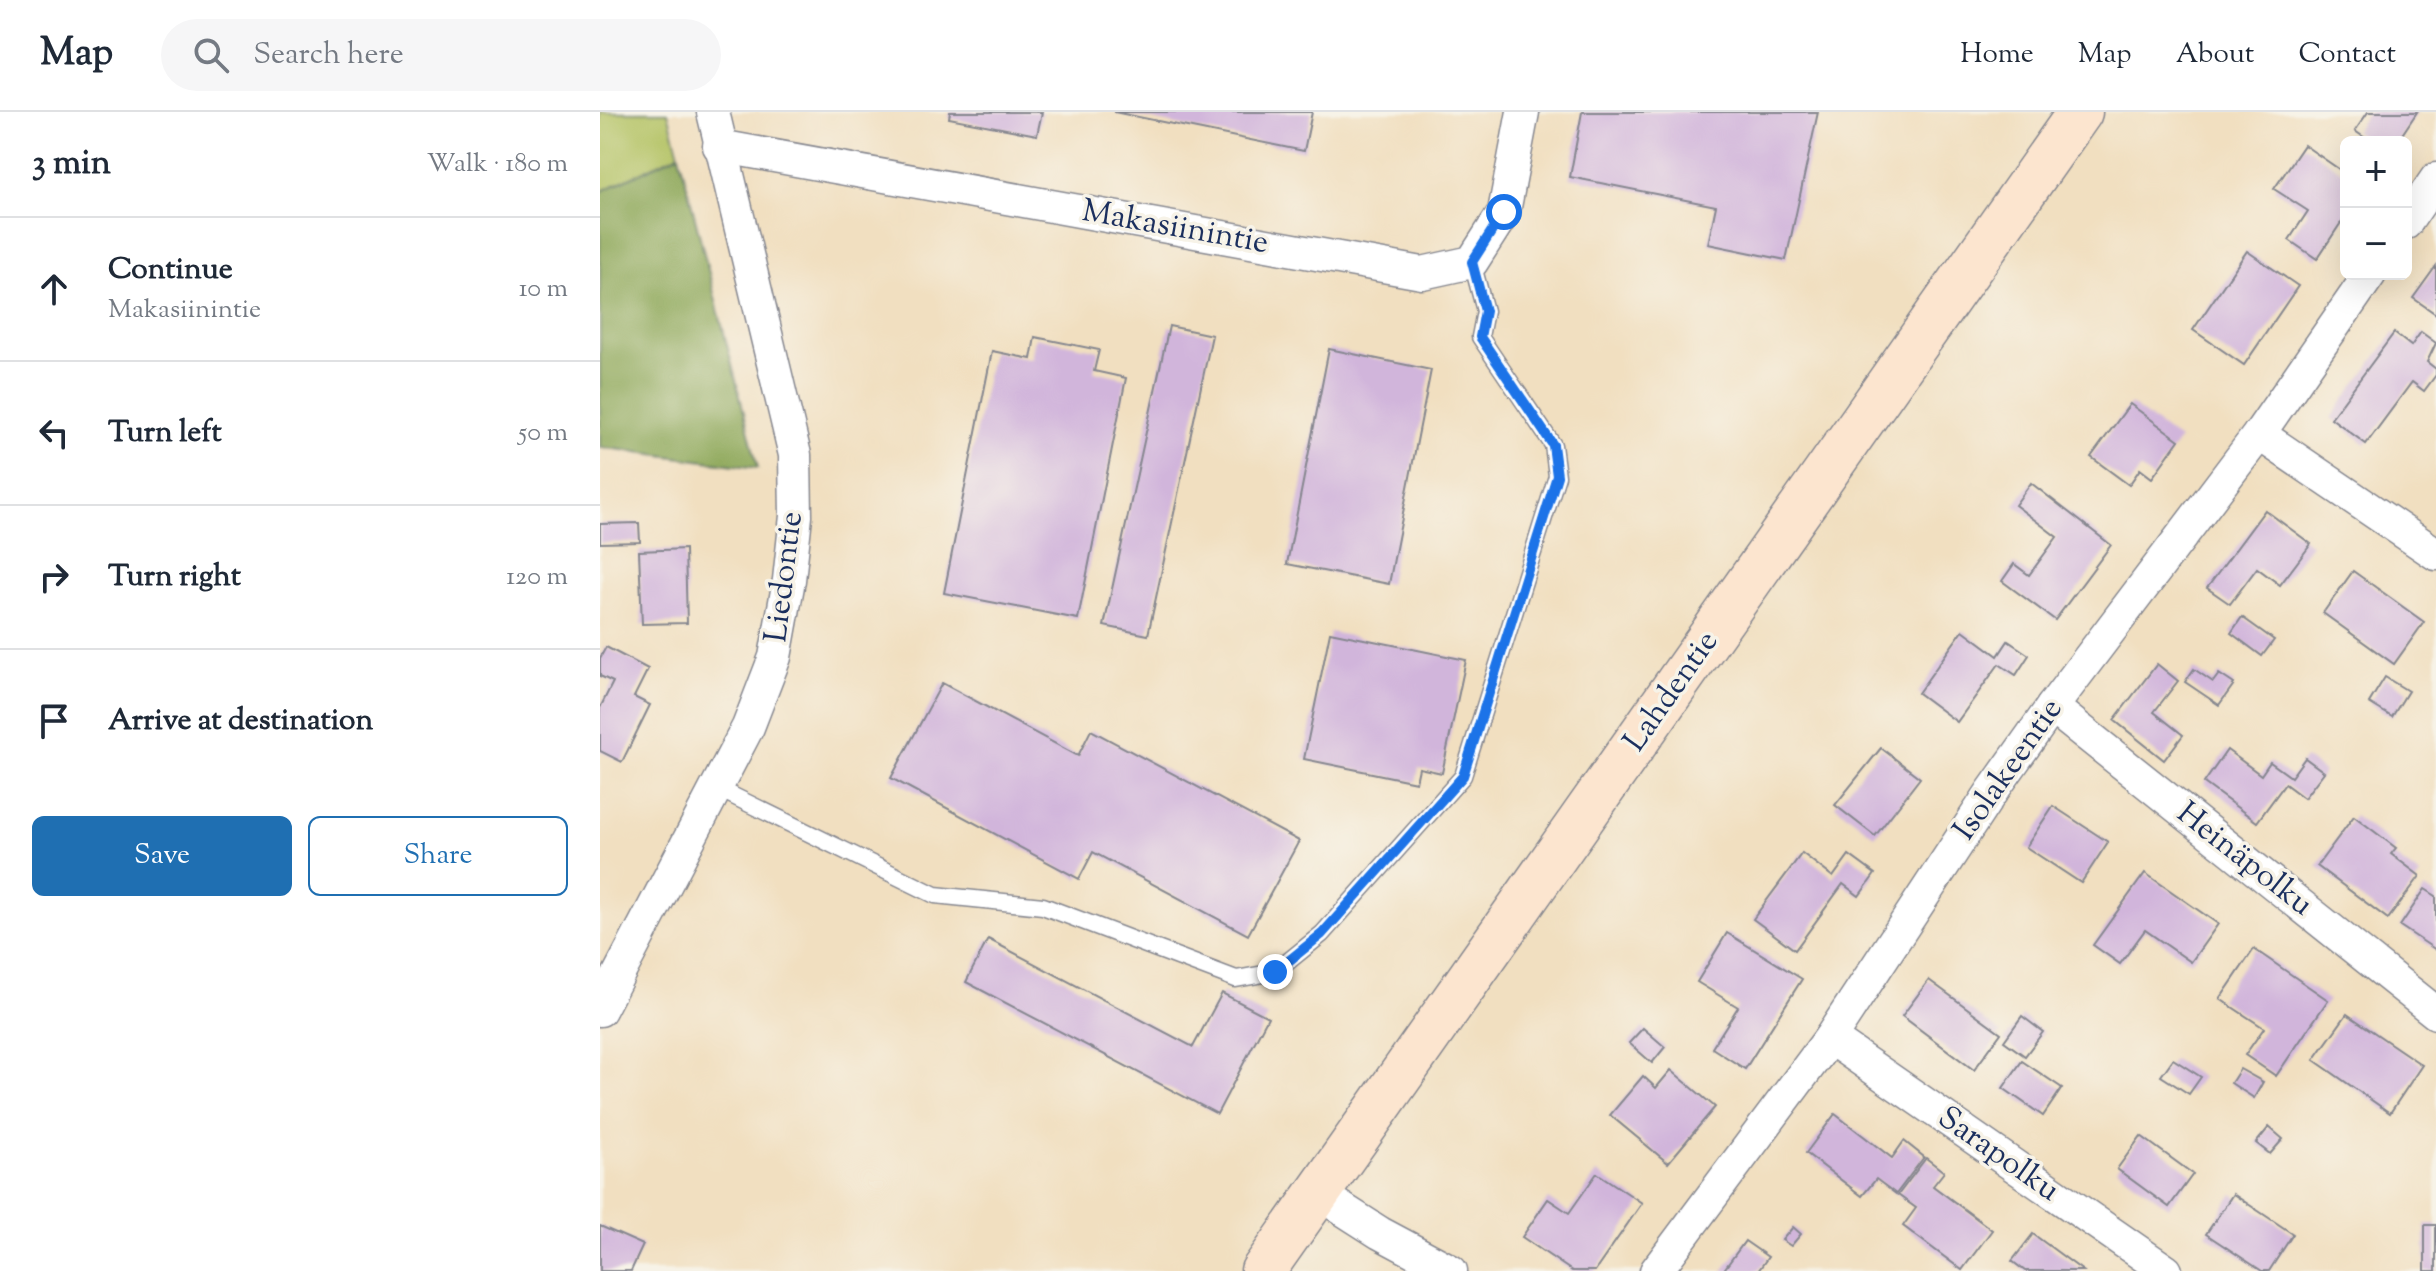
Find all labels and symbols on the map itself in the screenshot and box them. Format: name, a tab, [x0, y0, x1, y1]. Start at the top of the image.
street label: Makasiinintie	[1078, 189, 1272, 267]
route start	[1486, 194, 1522, 230]
street label: Liedontie	[754, 509, 816, 645]
street label: Lahdentie	[1613, 622, 1731, 762]
street label: Isolakeentie	[1943, 690, 2075, 850]
street label: Heinäpolku	[2166, 792, 2322, 928]
route end	[1257, 954, 1293, 990]
street label: Sarapolku	[1928, 1096, 2068, 1214]

